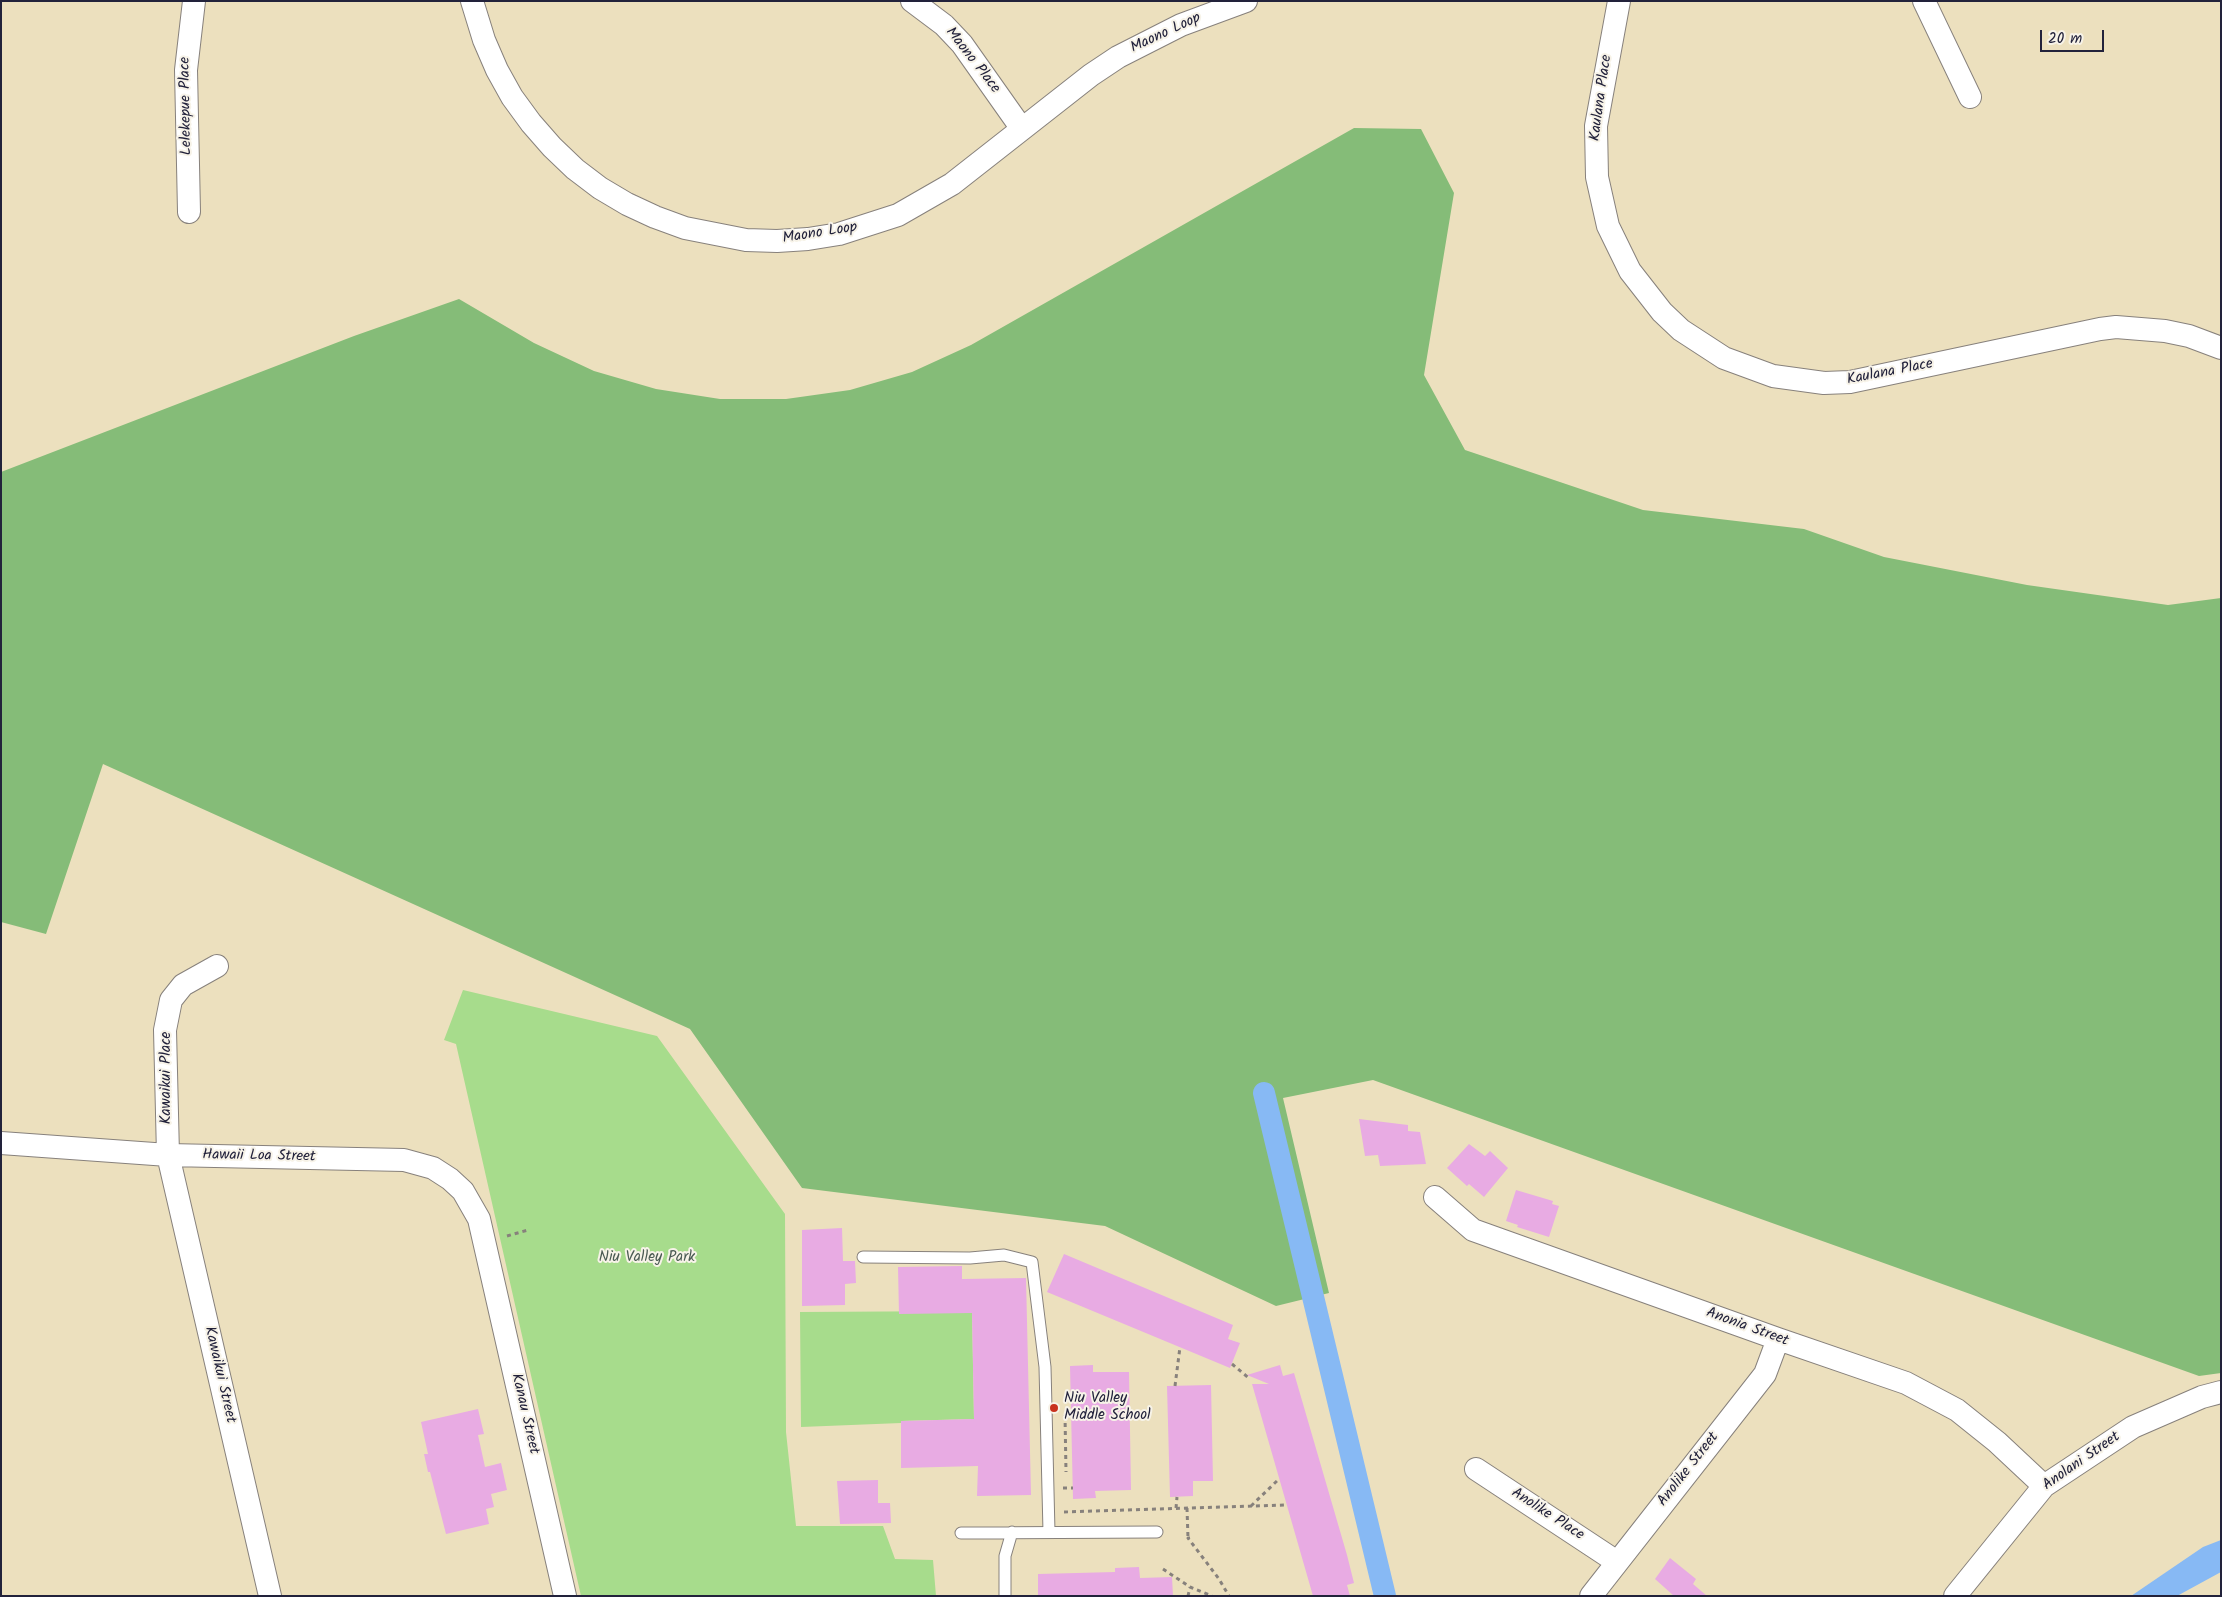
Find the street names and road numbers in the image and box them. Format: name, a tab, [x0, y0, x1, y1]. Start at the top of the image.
street label: Maono Loop	[1128, 10, 1204, 58]
street label: Maono Place	[941, 24, 1003, 98]
street label: Kaulana Place	[1587, 54, 1617, 142]
street label: Lelekepue Place	[177, 57, 197, 155]
street label: Maono Loop	[781, 219, 859, 249]
street label: Kaulana Place	[1846, 356, 1934, 390]
street label: Kawaikui Place	[158, 1032, 176, 1124]
street label: Hawaii Loa Street	[202, 1147, 316, 1167]
street label: Anonia Street	[1703, 1305, 1791, 1351]
street label: Kawaikui Street	[199, 1325, 239, 1425]
street label: Kanau Street	[506, 1372, 542, 1456]
street label: Anolike Street	[1655, 1429, 1723, 1511]
street label: Anolani Street	[2040, 1429, 2124, 1495]
street label: Anolike Place	[1507, 1485, 1587, 1545]

